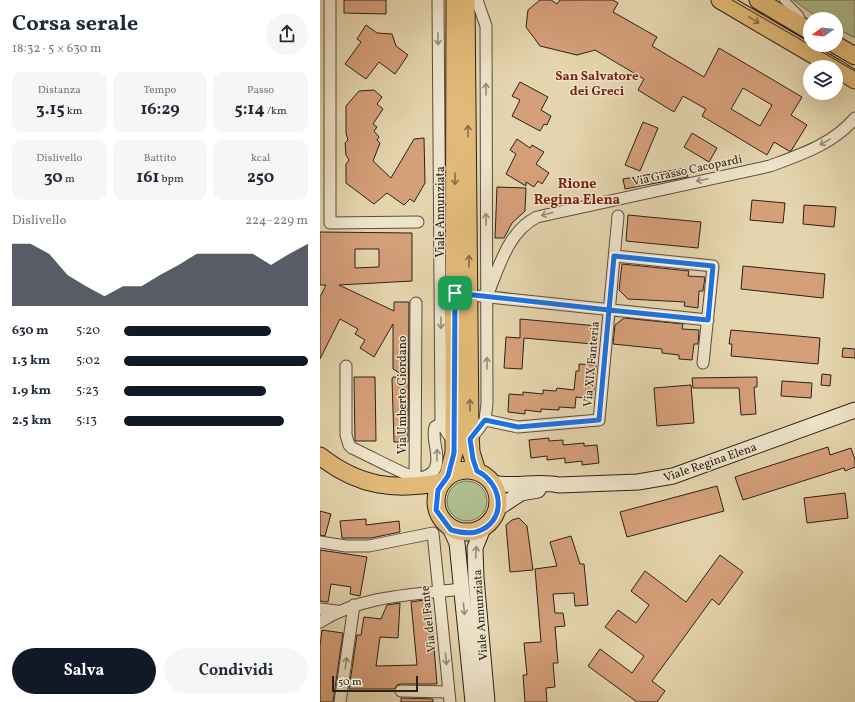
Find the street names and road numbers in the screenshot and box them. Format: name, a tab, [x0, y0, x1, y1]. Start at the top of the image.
street label: Via Grasso Cacopardi	[631, 151, 744, 190]
street label: Viale Annunziata	[433, 166, 449, 258]
street label: Via XIX Fanteria	[580, 321, 604, 408]
street label: Via Umberto Giordano	[395, 336, 411, 454]
street label: Viale Regina Elena	[662, 440, 759, 486]
street label: Viale Annunziata	[470, 569, 492, 661]
street label: Via del Fante	[417, 584, 440, 653]

